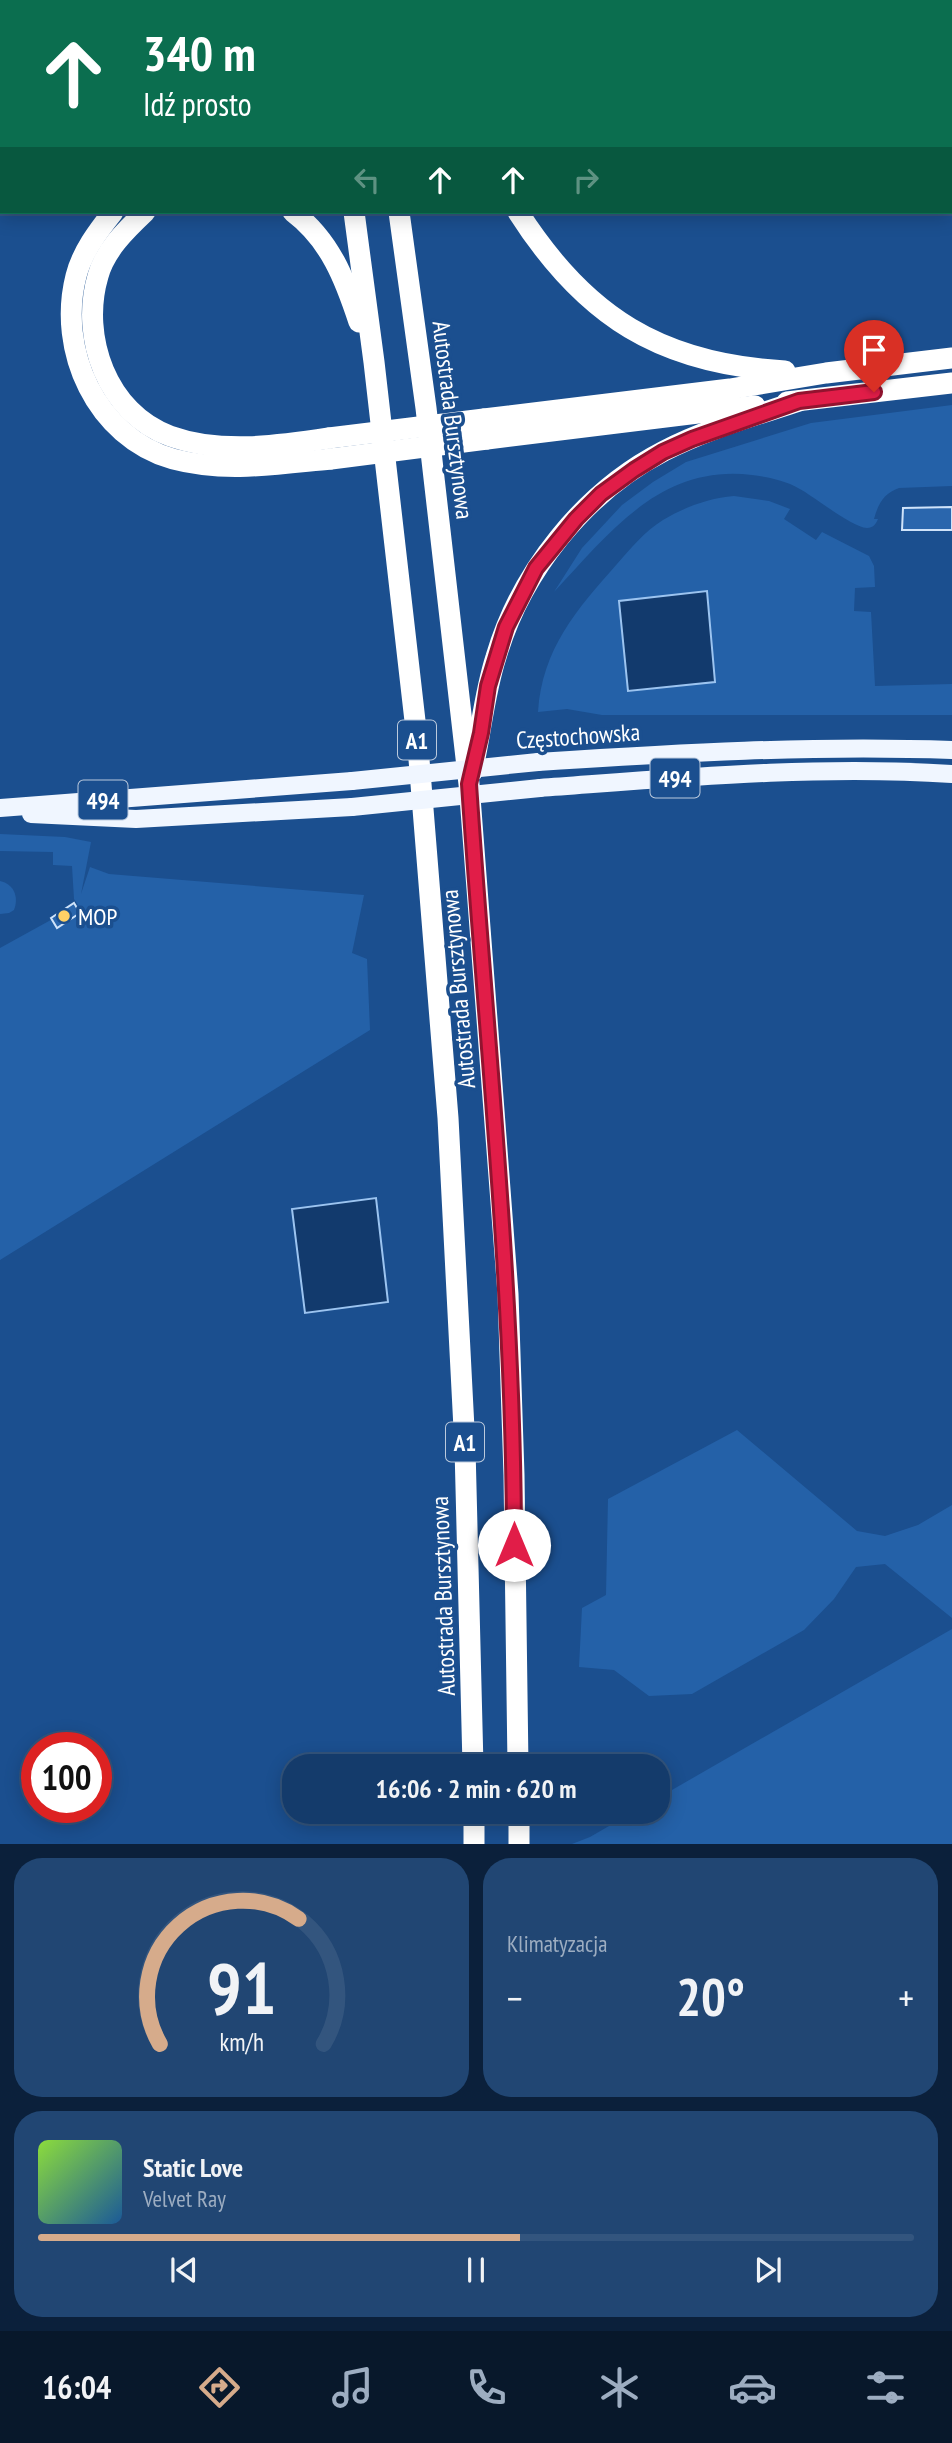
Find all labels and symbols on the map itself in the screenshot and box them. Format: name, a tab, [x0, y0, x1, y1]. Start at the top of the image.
street label: Autostrada Bursztynowa	[425, 319, 481, 521]
pin	[844, 320, 904, 392]
street label: Częstochowska	[515, 716, 641, 756]
road number: A1	[398, 720, 436, 760]
road number: 494	[650, 758, 700, 798]
road number: 494	[78, 780, 128, 820]
street label: Autostrada Bursztynowa	[434, 888, 482, 1090]
place label: MOP	[78, 901, 117, 932]
marker: MOP	[56, 908, 72, 924]
road number: A1	[446, 1422, 484, 1462]
street label: Autostrada Bursztynowa	[424, 1496, 462, 1696]
position arrow	[477, 1508, 551, 1582]
speed limit sign: 100	[21, 1732, 112, 1823]

